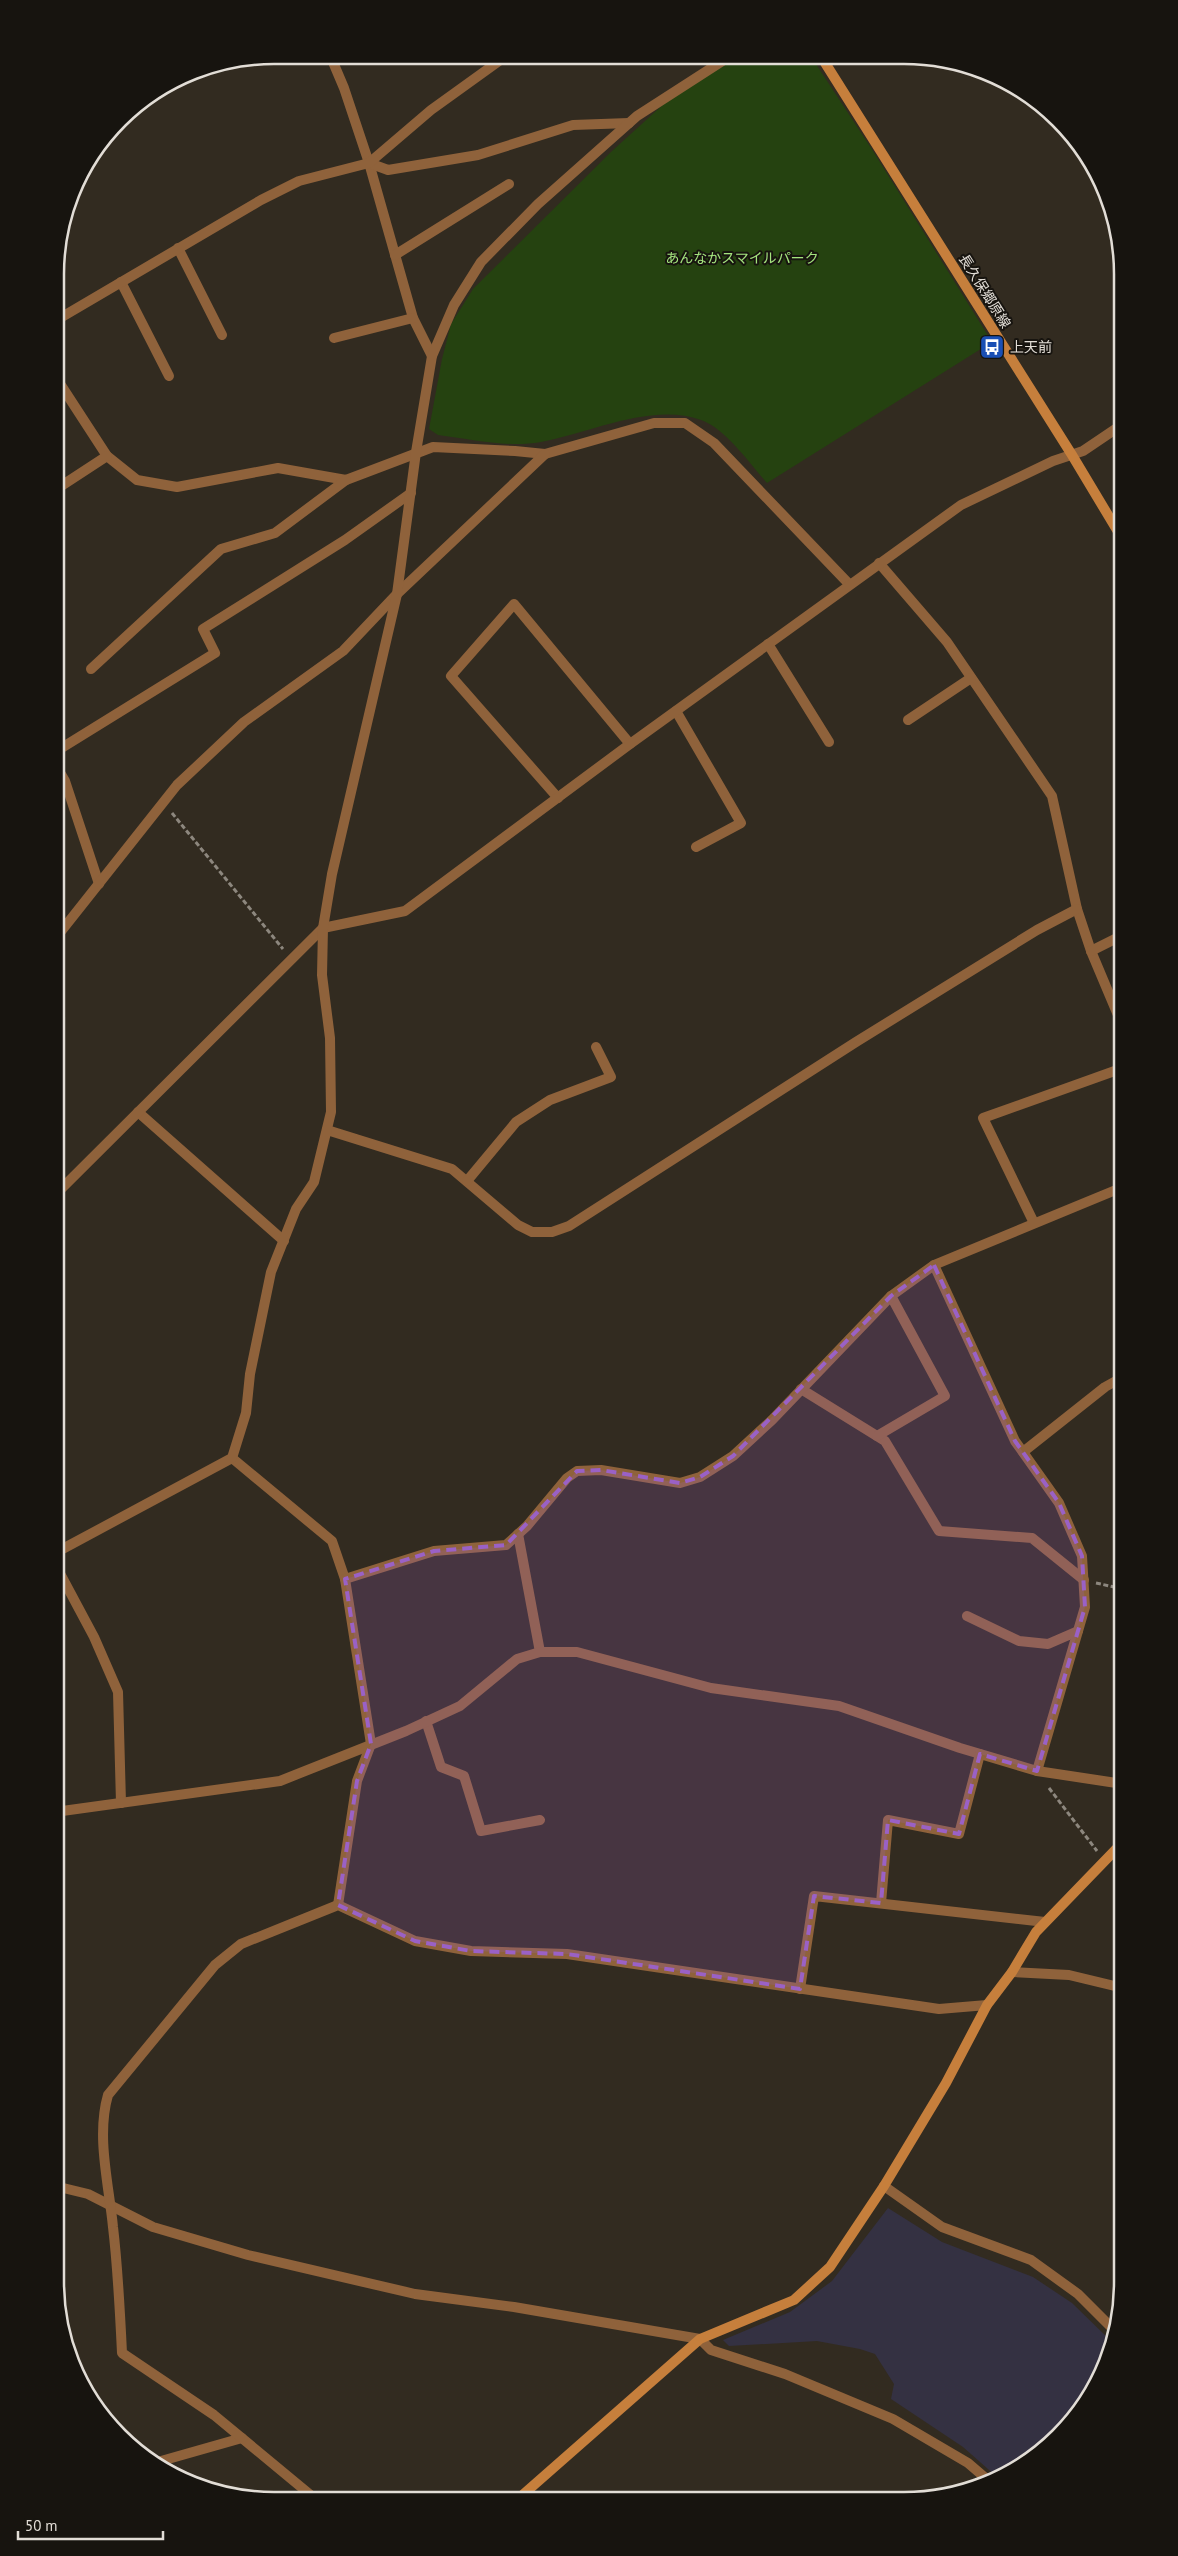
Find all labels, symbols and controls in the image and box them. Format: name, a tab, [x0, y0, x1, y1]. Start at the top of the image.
park label: あんなかスマイルパーク	[665, 249, 819, 267]
street label: 長久保郷原線	[955, 251, 1015, 331]
bus stop icon: 上天前	[979, 334, 1005, 360]
place label: 上天前	[1010, 338, 1052, 356]
scale bar	[18, 2508, 162, 2540]
text: 50 m	[25, 2516, 58, 2535]

